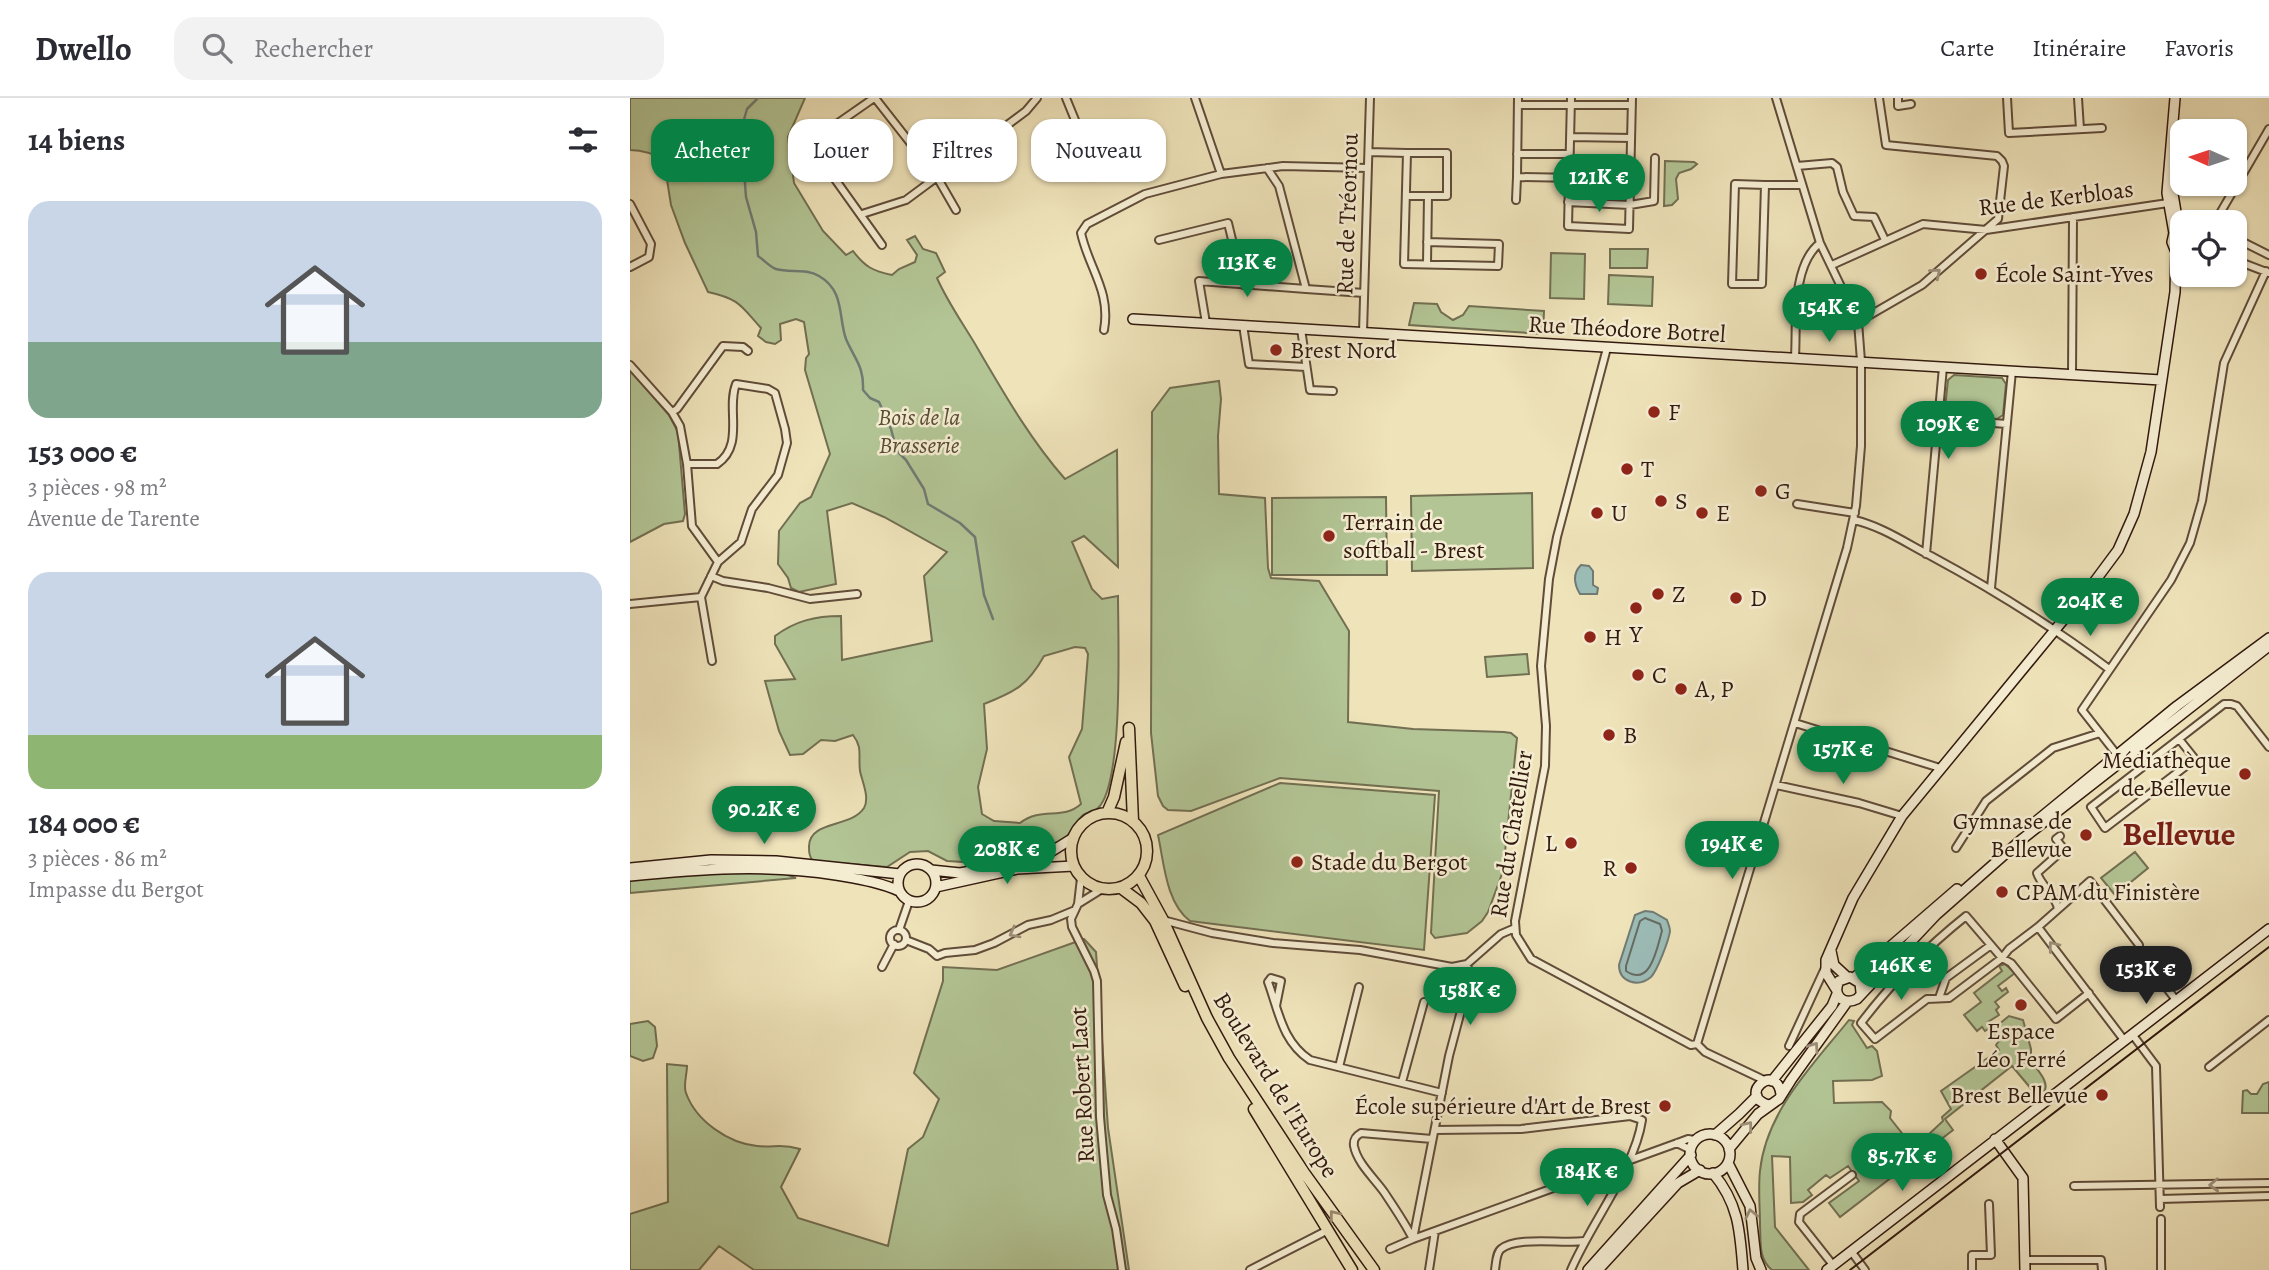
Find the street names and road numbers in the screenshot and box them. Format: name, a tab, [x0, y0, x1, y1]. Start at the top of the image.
street label: Rue de Tréornou	[1328, 132, 1366, 296]
street label: Rue de Kerbloas	[1977, 173, 2135, 223]
street label: Rue Théodore Botrel	[1527, 308, 1727, 350]
street label: Rue du Chatellier	[1482, 748, 1540, 920]
street label: Boulevard de l'Europe	[1206, 986, 1346, 1184]
street label: Rue Robert Laot	[1062, 1006, 1102, 1164]

